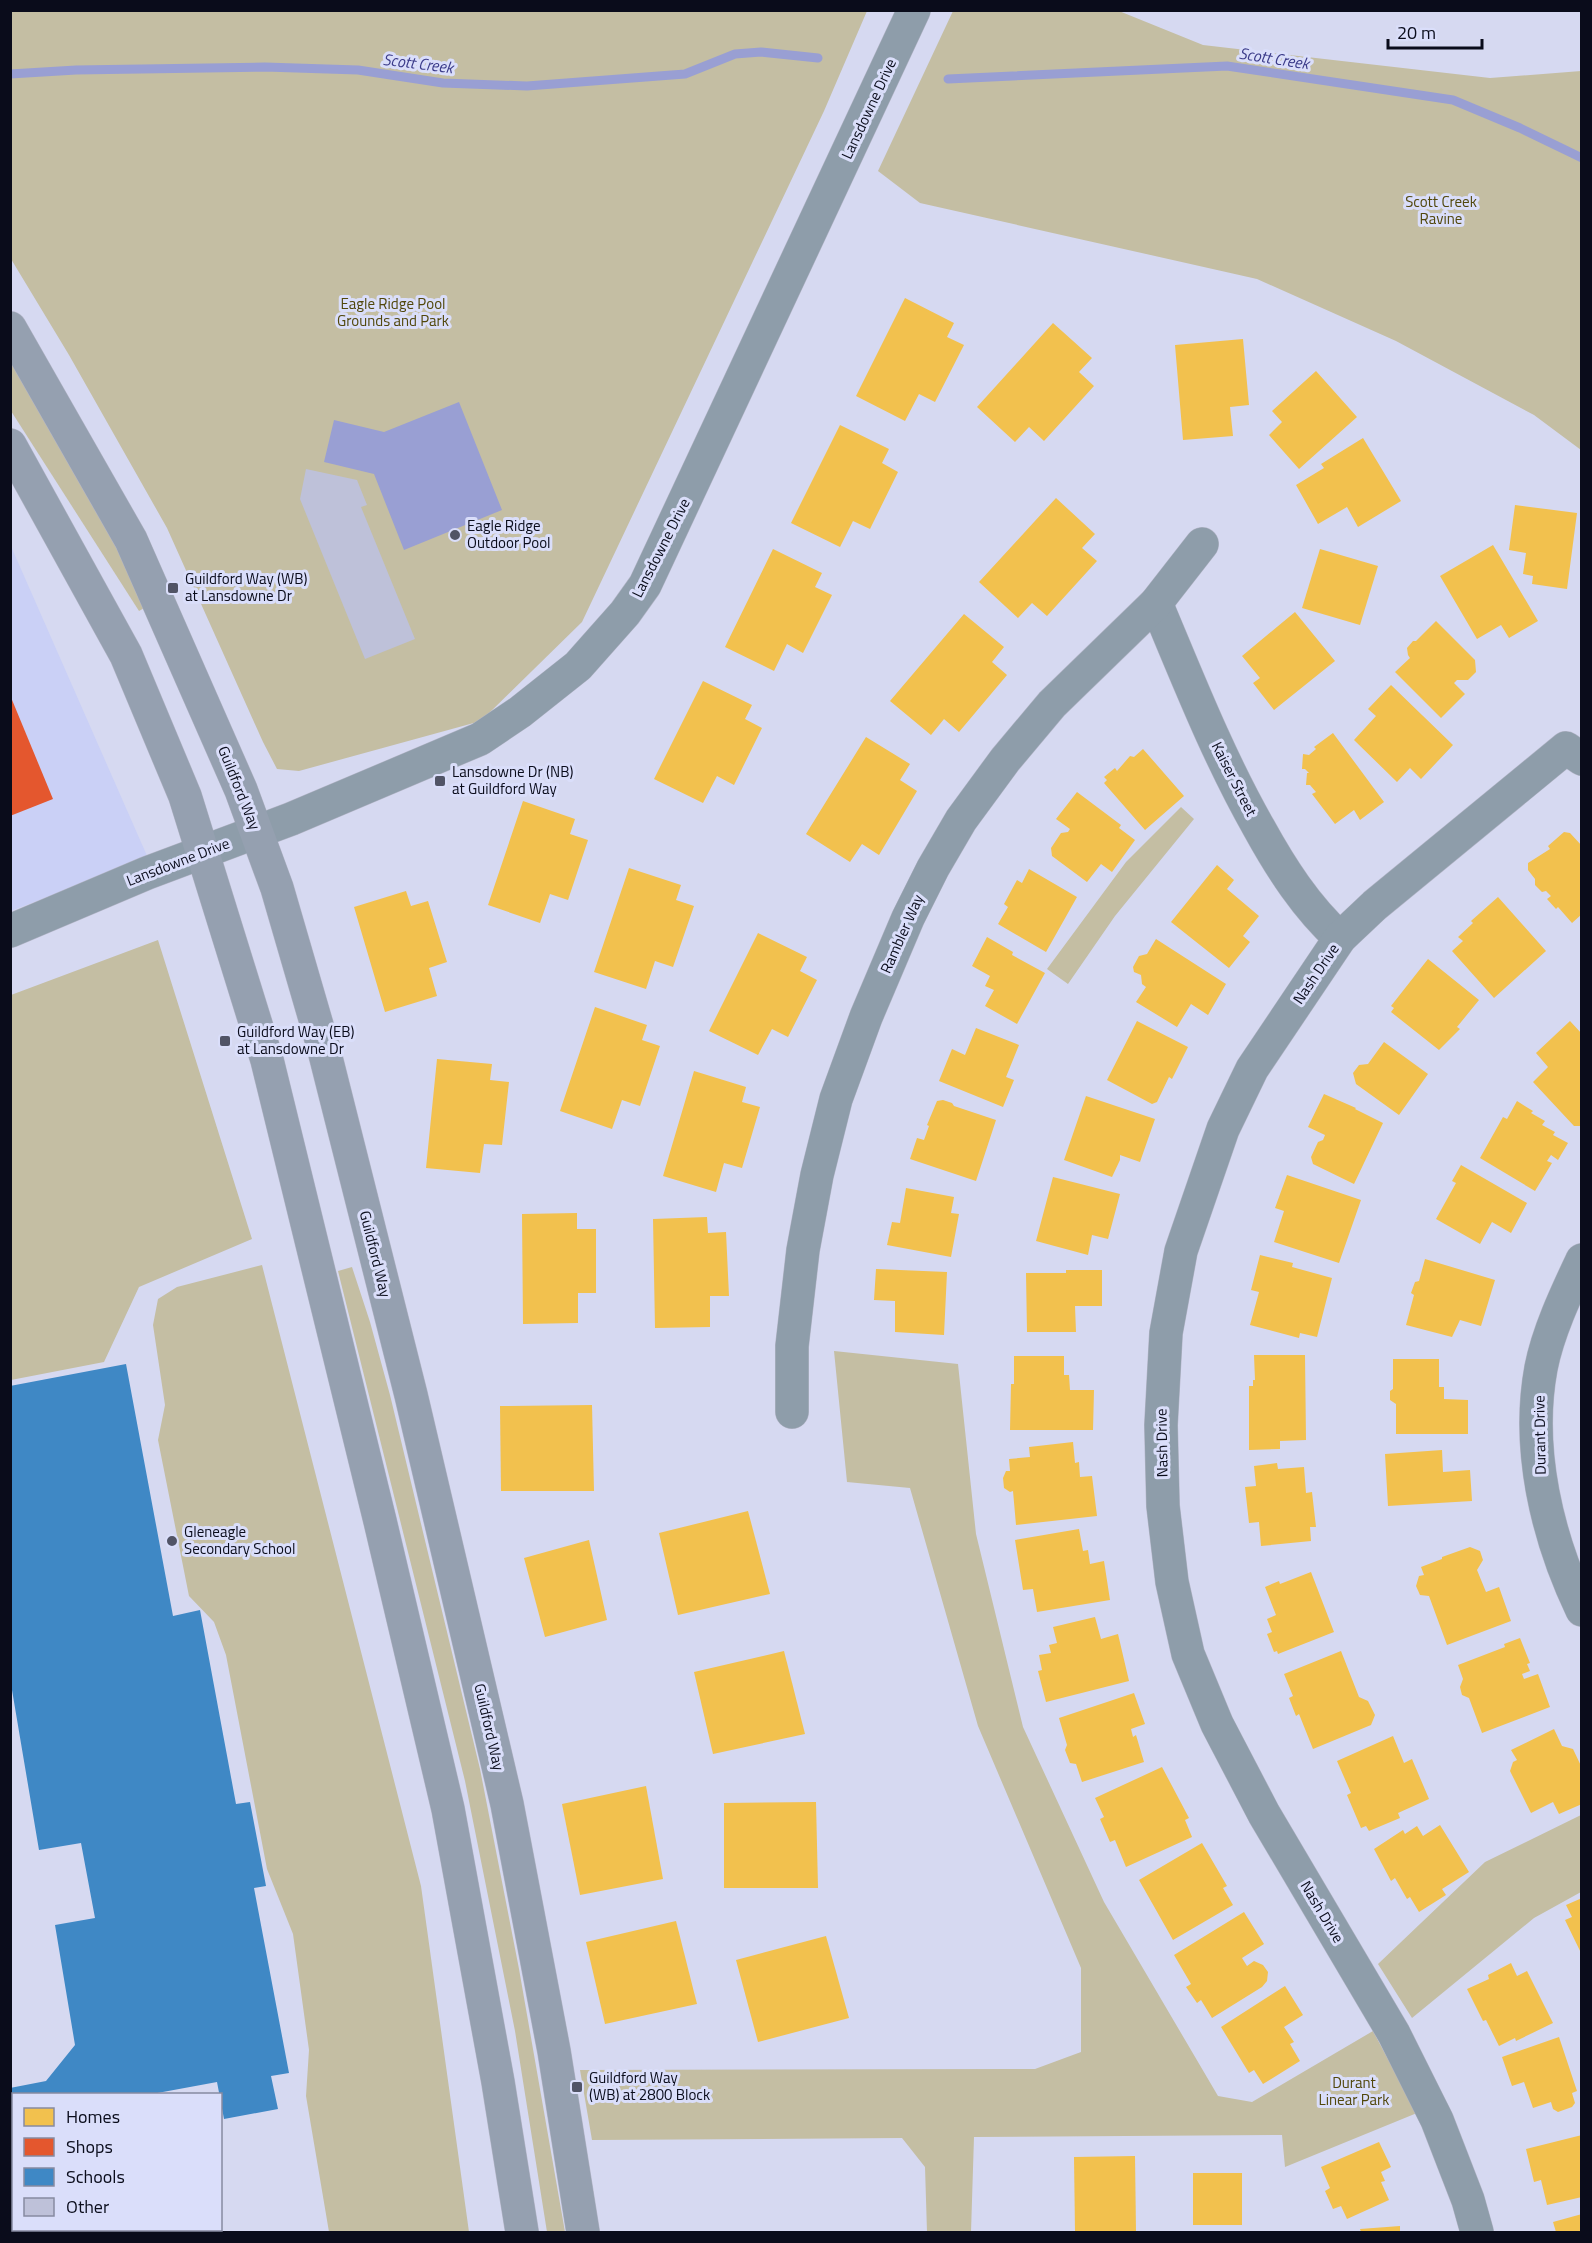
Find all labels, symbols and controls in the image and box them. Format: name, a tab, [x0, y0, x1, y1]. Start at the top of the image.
scale bar	[1388, 12, 1482, 50]
text: 20 m	[1397, 19, 1436, 46]
water label: Scott Creek	[1237, 41, 1313, 76]
water label: Scott Creek	[381, 47, 456, 79]
street label: Lansdowne Drive	[835, 55, 902, 163]
park label: Scott Creek Ravine	[1405, 190, 1477, 230]
park label: Eagle Ridge Pool Grounds and Park	[337, 292, 449, 332]
street label: Lansdowne Drive	[626, 494, 695, 601]
place label: Eagle Ridge Outdoor Pool	[467, 514, 551, 554]
marker: Eagle Ridge Outdoor Pool	[448, 528, 462, 542]
place label: Guildford Way (WB) at Lansdowne Dr	[185, 567, 307, 607]
marker: Guildford Way (WB) at Lansdowne Dr	[166, 581, 180, 595]
street label: Kaiser Street	[1206, 737, 1263, 821]
street label: Guildford Way	[212, 742, 267, 833]
place label: Lansdowne Dr (NB) at Guildford Way	[452, 760, 573, 800]
marker: Lansdowne Dr (NB) at Guildford Way	[433, 774, 447, 788]
street label: Lansdowne Drive	[123, 831, 233, 892]
street label: Rambler Way	[874, 891, 929, 977]
street label: Nash Drive	[1287, 939, 1344, 1009]
place label: Guildford Way (EB) at Lansdowne Dr	[237, 1020, 354, 1060]
marker: Guildford Way (EB) at Lansdowne Dr	[218, 1034, 232, 1048]
street label: Guildford Way	[354, 1208, 397, 1300]
street label: Durant Drive	[1527, 1395, 1552, 1475]
street label: Nash Drive	[1149, 1408, 1174, 1478]
place label: Gleneagle Secondary School	[184, 1520, 295, 1560]
marker: Gleneagle Secondary School	[165, 1534, 179, 1548]
street label: Guildford Way	[468, 1681, 511, 1773]
street label: Nash Drive	[1295, 1876, 1350, 1947]
place label: Guildford Way (WB) at 2800 Block	[589, 2066, 710, 2106]
park label: Durant Linear Park	[1319, 2071, 1389, 2111]
marker: Guildford Way (WB) at 2800 Block	[570, 2080, 584, 2094]
legend	[12, 2093, 222, 2231]
text: Homes	[66, 2103, 120, 2130]
text: Shops	[66, 2133, 113, 2160]
text: Schools	[66, 2163, 125, 2190]
text: Other	[66, 2193, 109, 2220]

